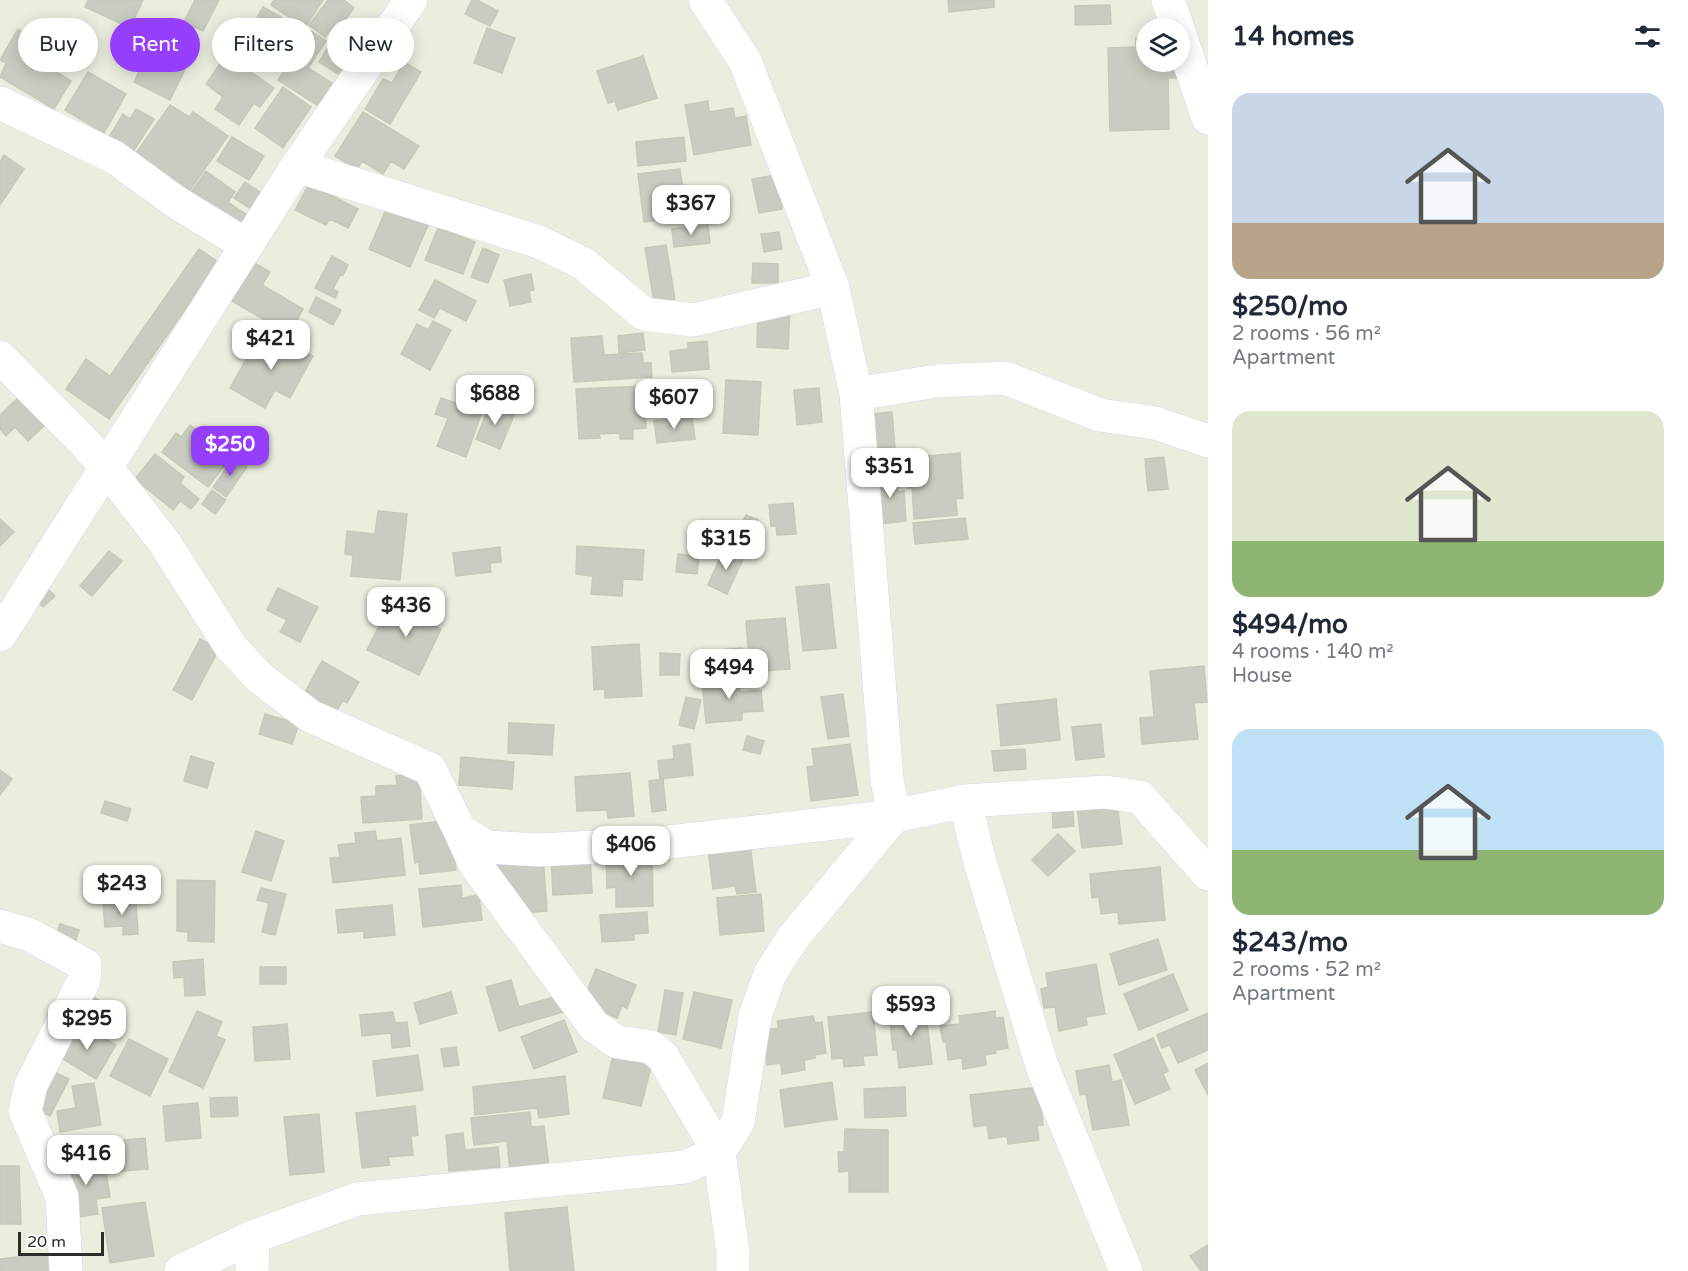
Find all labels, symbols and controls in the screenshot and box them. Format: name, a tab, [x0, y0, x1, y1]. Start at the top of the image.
chip: Buy	[18, 18, 98, 72]
chip: Rent	[110, 18, 200, 72]
chip: Filters	[212, 18, 315, 72]
chip: New	[327, 18, 414, 72]
map controls	[1136, 18, 1190, 72]
button: layers	[1136, 18, 1190, 72]
icon: filters	[1631, 20, 1664, 53]
text: 14 homes	[1232, 21, 1354, 52]
icon: home	[1394, 132, 1502, 240]
pin: $367	[655, 185, 727, 236]
text: $367	[666, 192, 716, 216]
text: $250/mo	[1232, 291, 1348, 322]
pin: $421	[235, 320, 307, 371]
text: 2 rooms · 56 m²	[1232, 322, 1381, 346]
text: $421	[246, 327, 296, 351]
text: Apartment	[1232, 346, 1335, 370]
pin: $688	[459, 375, 531, 426]
pin: $607	[638, 379, 710, 430]
text: $688	[470, 382, 520, 406]
text: $607	[649, 386, 699, 410]
pin: $250	[194, 426, 266, 477]
text: $250	[205, 433, 255, 457]
pin: $351	[854, 448, 926, 499]
icon: home	[1394, 450, 1502, 558]
text: $351	[865, 455, 915, 479]
pin: $315	[690, 520, 762, 571]
text: $315	[701, 527, 751, 551]
pin: $436	[370, 587, 442, 638]
text: $436	[381, 594, 431, 618]
text: $494/mo	[1232, 609, 1348, 640]
text: 4 rooms · 140 m²	[1232, 640, 1394, 664]
pin: $494	[693, 649, 765, 700]
text: $494	[704, 656, 754, 680]
text: House	[1232, 664, 1292, 688]
icon: home	[1394, 768, 1502, 876]
pin: $406	[595, 826, 667, 877]
text: $406	[606, 833, 656, 857]
pin: $243	[86, 865, 158, 916]
text: $243	[97, 872, 147, 896]
text: $243/mo	[1232, 927, 1348, 958]
text: 2 rooms · 52 m²	[1232, 958, 1381, 982]
text: Apartment	[1232, 982, 1335, 1006]
pin: $593	[875, 986, 947, 1037]
text: $593	[886, 993, 936, 1017]
pin: $295	[51, 1000, 123, 1051]
text: $295	[62, 1007, 112, 1031]
pin: $416	[50, 1135, 122, 1186]
text: $416	[61, 1142, 111, 1166]
scale bar	[18, 1229, 104, 1256]
text: 20 m	[27, 1232, 66, 1252]

